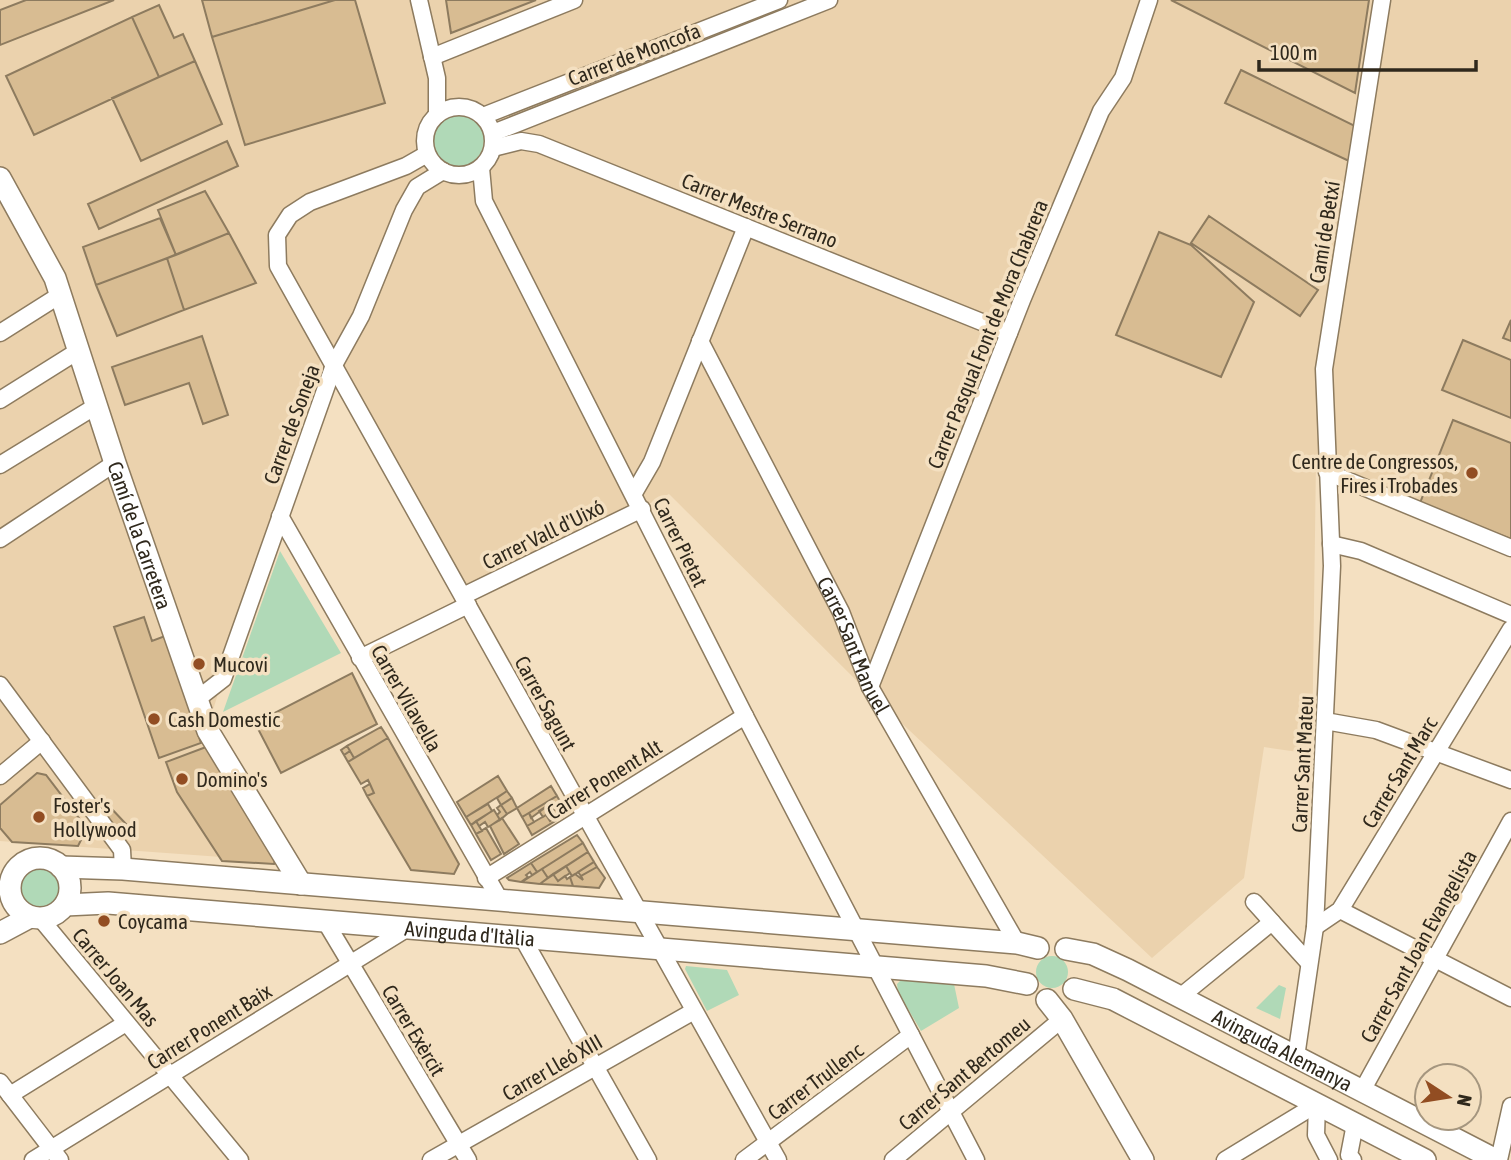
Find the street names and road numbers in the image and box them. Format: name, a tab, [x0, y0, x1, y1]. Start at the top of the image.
street label: Carrer de Moncofa	[564, 18, 704, 90]
street label: Carrer Mestre Serrano	[679, 168, 841, 252]
street label: Camí de Betxí	[1304, 179, 1344, 285]
street label: Carrer Pasqual Font de Mora Chabrera	[922, 196, 1052, 472]
street label: Carrer de Soneja	[258, 361, 324, 487]
street label: Camí de la Carretera	[103, 458, 177, 612]
street label: Carrer Pietat	[649, 493, 713, 591]
street label: Carrer Vall d'Uixó	[478, 494, 608, 574]
street label: Carrer Sant Manuel	[813, 573, 895, 718]
street label: Carrer Vilavella	[367, 640, 447, 756]
street label: Carrer Sagunt	[510, 652, 582, 754]
street label: Carrer Sant Mateu	[1286, 695, 1318, 833]
street label: Carrer Sant Marc	[1356, 712, 1442, 832]
street label: Carrer Ponent Alt	[542, 734, 666, 824]
street label: Carrer Sant Joan Evangelista	[1355, 846, 1481, 1046]
street label: Avinguda d'Itàlia	[404, 916, 536, 950]
street label: Carrer Joan Mas	[68, 923, 164, 1031]
street label: Carrer Ponent Baix	[142, 978, 276, 1074]
street label: Carrer Exèrcit	[377, 980, 451, 1080]
street label: Avinguda Alemanya	[1209, 1004, 1357, 1096]
street label: Carrer Sant Bertomeu	[894, 1011, 1034, 1135]
street label: Carrer Lleó XIII	[498, 1029, 606, 1105]
street label: Carrer Trullenc	[763, 1037, 867, 1125]

